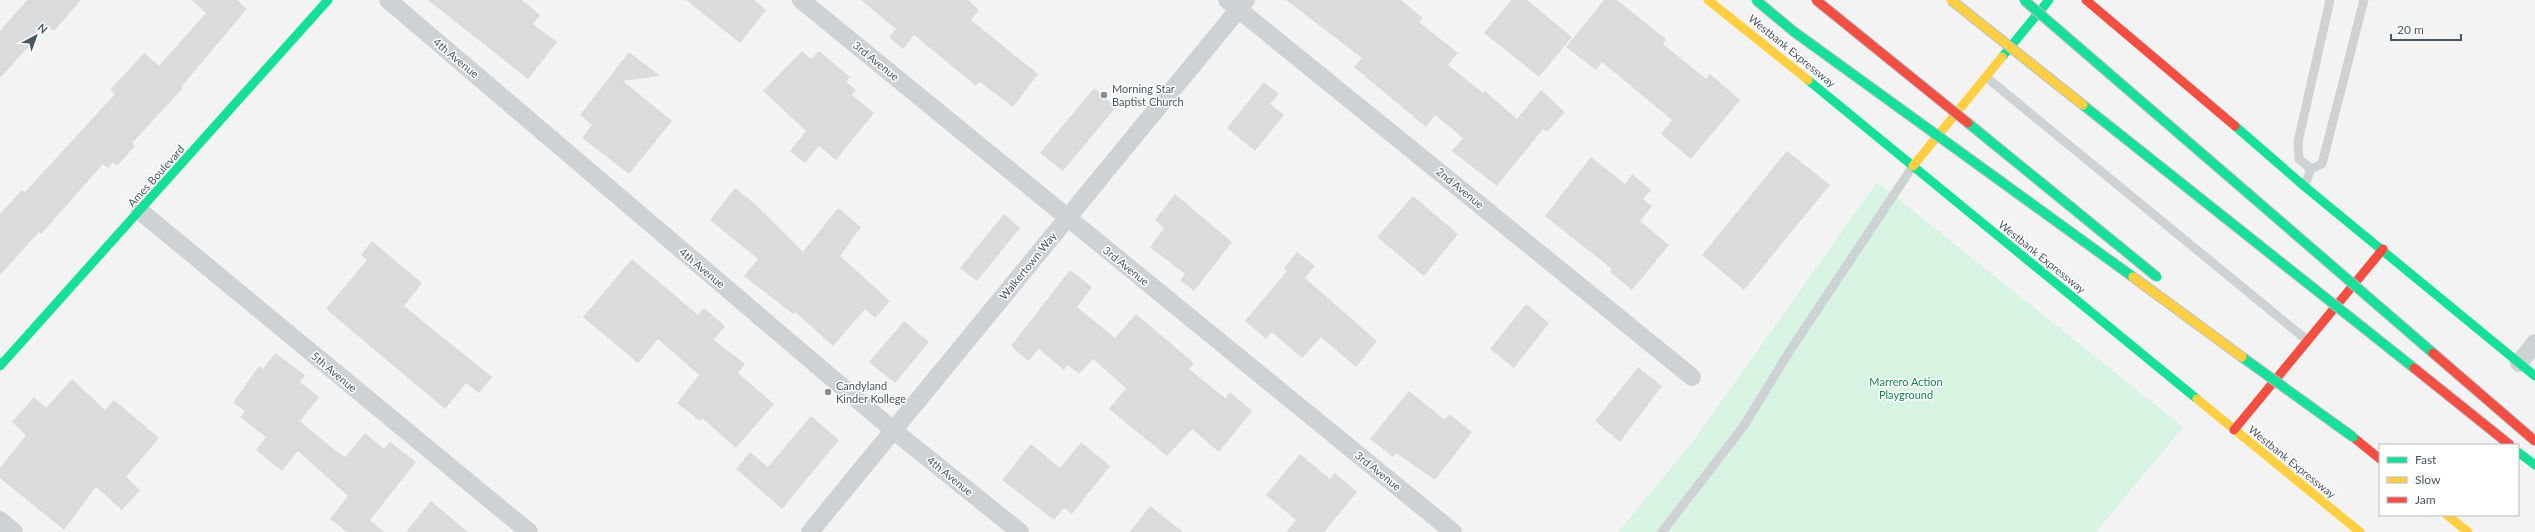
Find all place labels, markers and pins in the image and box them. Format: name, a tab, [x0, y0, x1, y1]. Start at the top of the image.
place label: Morning Star Baptist Church	[1112, 82, 1184, 108]
marker: Morning Star Baptist Church	[1099, 90, 1109, 100]
place label: Candyland Kinder Kollege	[836, 379, 906, 405]
marker: Candyland Kinder Kollege	[823, 387, 833, 397]

